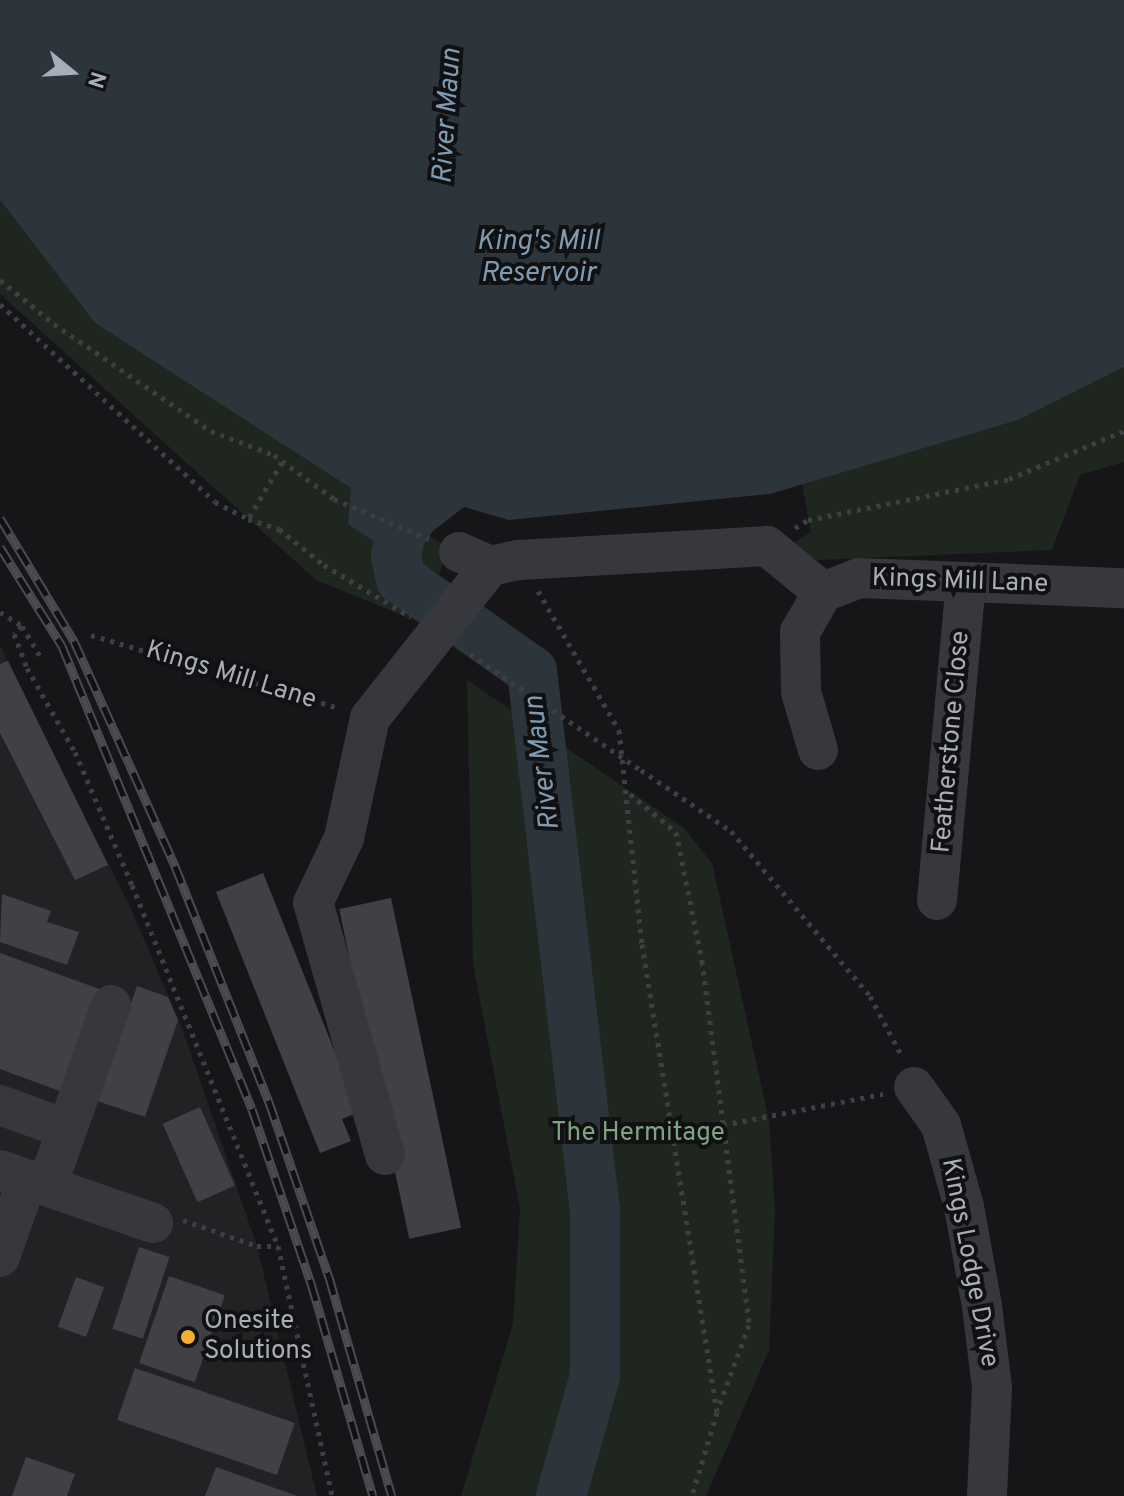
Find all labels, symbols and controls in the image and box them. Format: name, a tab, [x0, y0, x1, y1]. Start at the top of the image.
north arrow	[32, 32, 112, 112]
water label: River Maun	[427, 47, 469, 185]
text: N	[80, 68, 111, 91]
water label: King's Mill Reservoir	[477, 225, 599, 291]
street label: Kings Mill Lane	[871, 563, 1049, 601]
street label: Featherstone Close	[927, 630, 977, 854]
street label: Kings Mill Lane	[142, 635, 320, 717]
water label: River Maun	[518, 694, 568, 832]
park label: The Hermitage	[551, 1118, 725, 1150]
street label: Kings Lodge Drive	[933, 1156, 1005, 1370]
place label: Onesite Solutions	[204, 1306, 312, 1368]
marker: Onesite Solutions	[179, 1328, 197, 1346]

